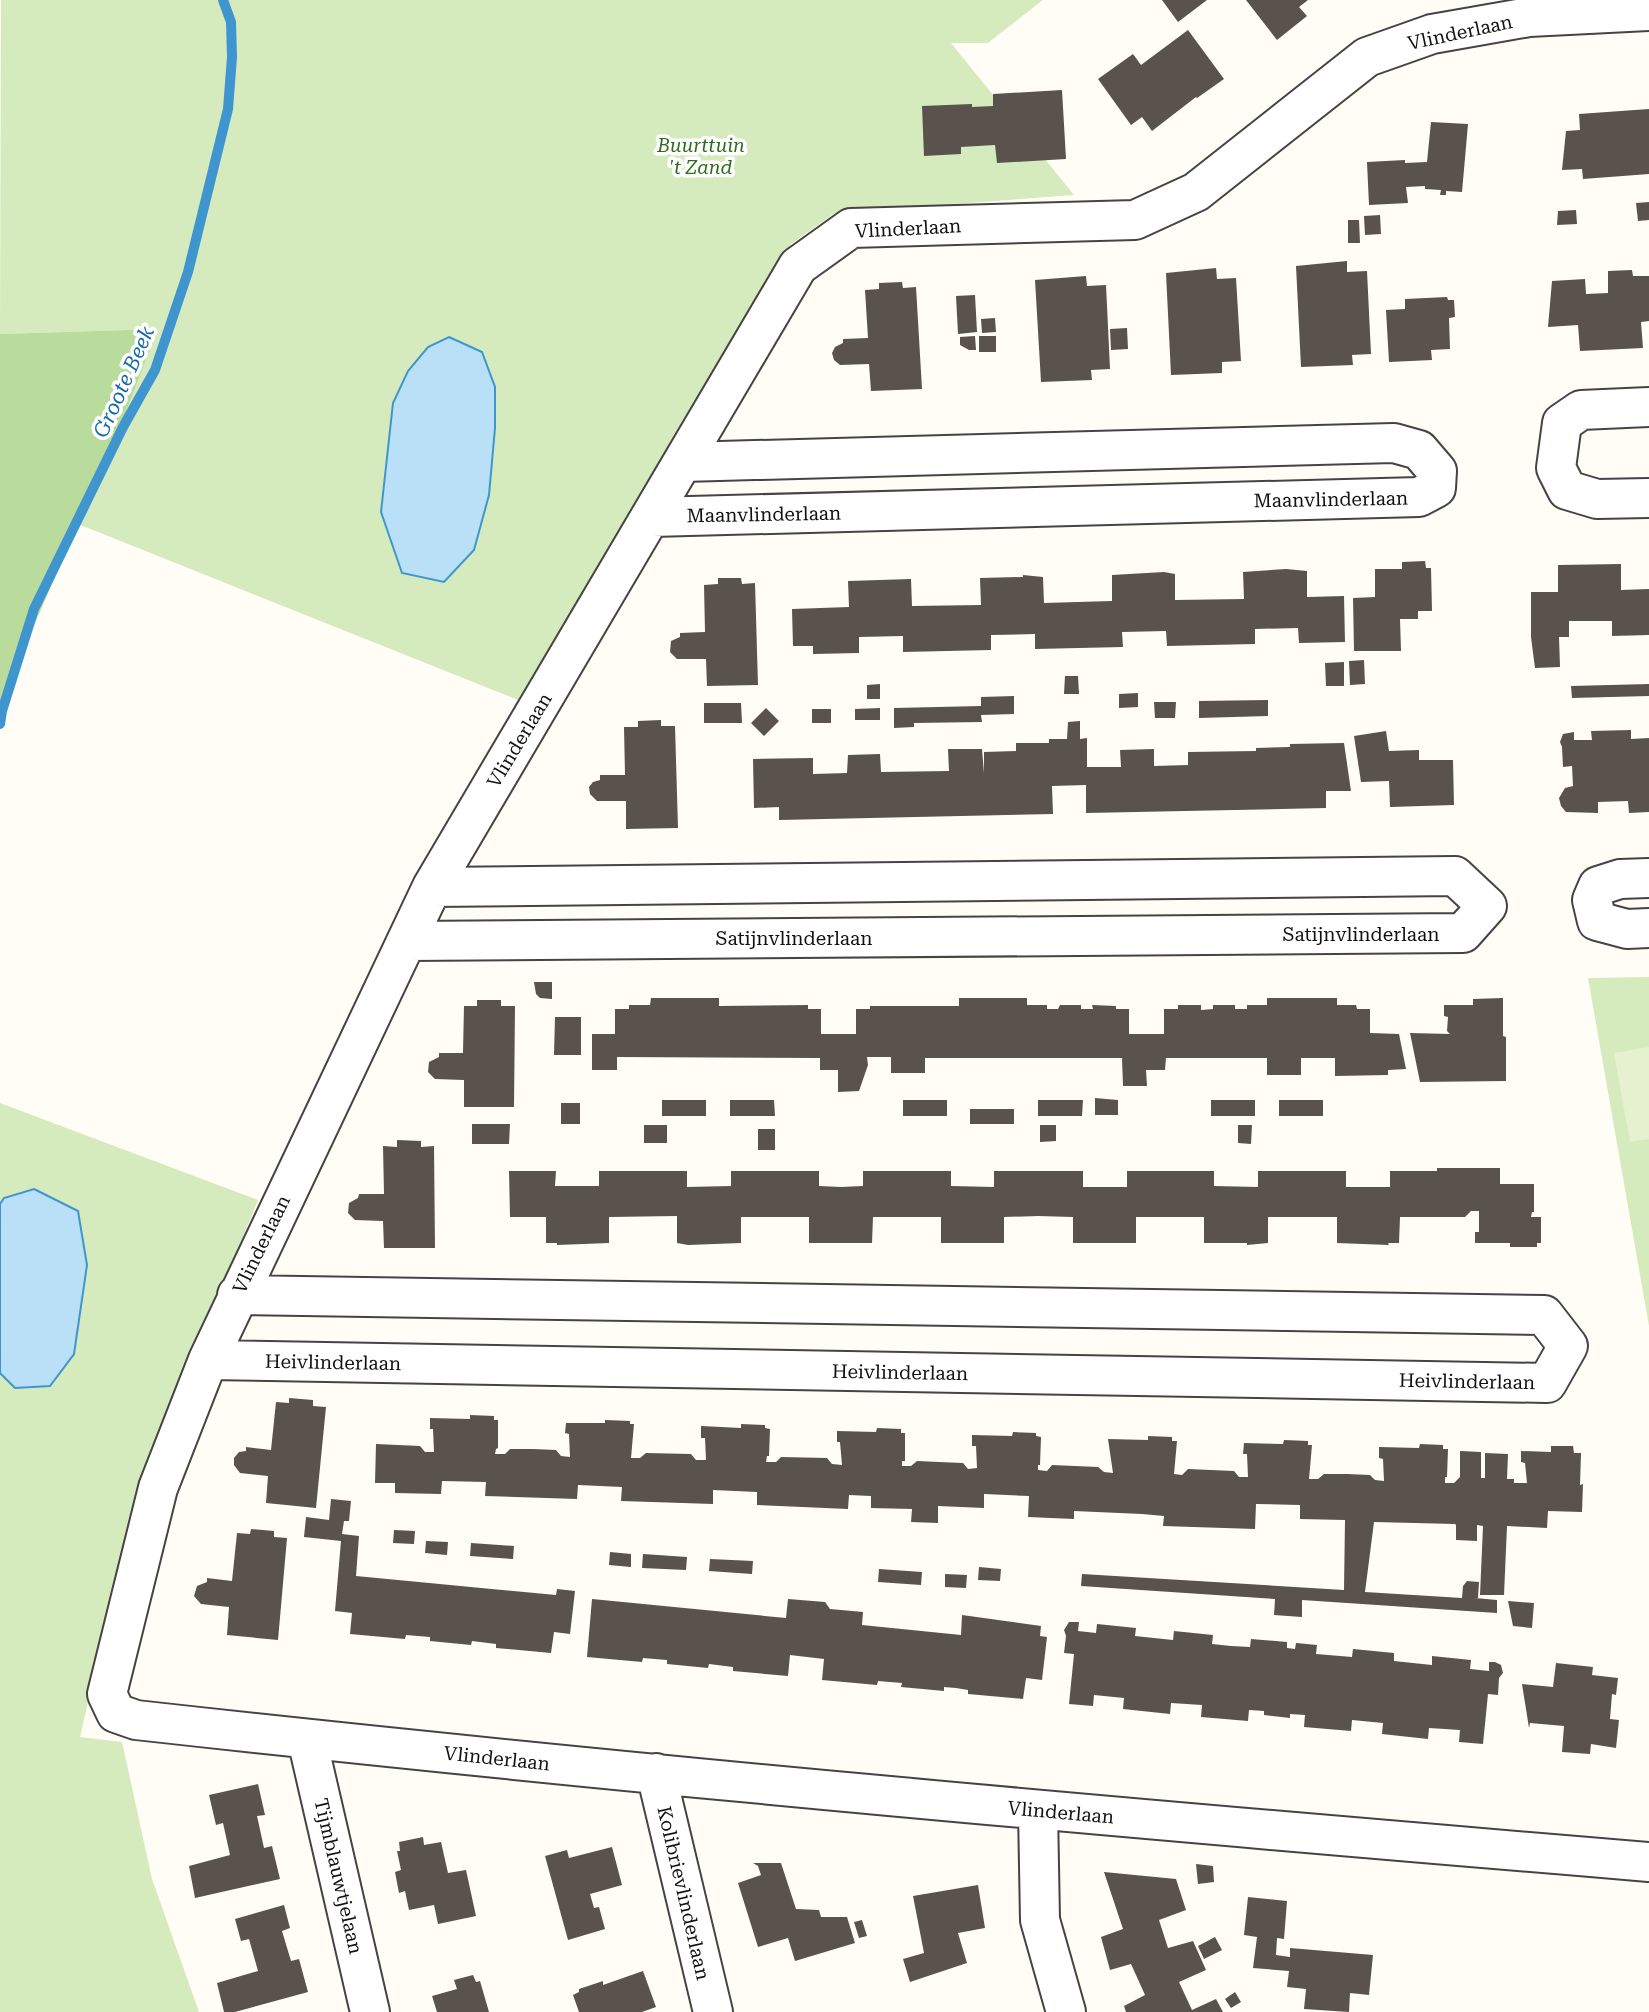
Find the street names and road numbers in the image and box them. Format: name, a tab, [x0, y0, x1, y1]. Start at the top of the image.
street label: Vlinderlaan	[1406, 10, 1515, 55]
street label: Vlinderlaan	[854, 214, 962, 243]
street label: Maanvlinderlaan	[1254, 487, 1408, 512]
street label: Maanvlinderlaan	[687, 502, 841, 527]
street label: Vlinderlaan	[482, 689, 557, 792]
street label: Satijnvlinderlaan	[1282, 923, 1440, 946]
street label: Satijnvlinderlaan	[715, 927, 873, 950]
street label: Vlinderlaan	[228, 1191, 295, 1297]
street label: Heivlinderlaan	[265, 1350, 401, 1375]
street label: Heivlinderlaan	[832, 1360, 968, 1385]
street label: Heivlinderlaan	[1399, 1369, 1535, 1394]
street label: Vlinderlaan	[443, 1741, 551, 1776]
street label: Tijmblauwtjelaan	[309, 1796, 368, 1956]
street label: Vlinderlaan	[1007, 1796, 1115, 1829]
street label: Kolibrievlinderlaan	[652, 1804, 715, 1982]

